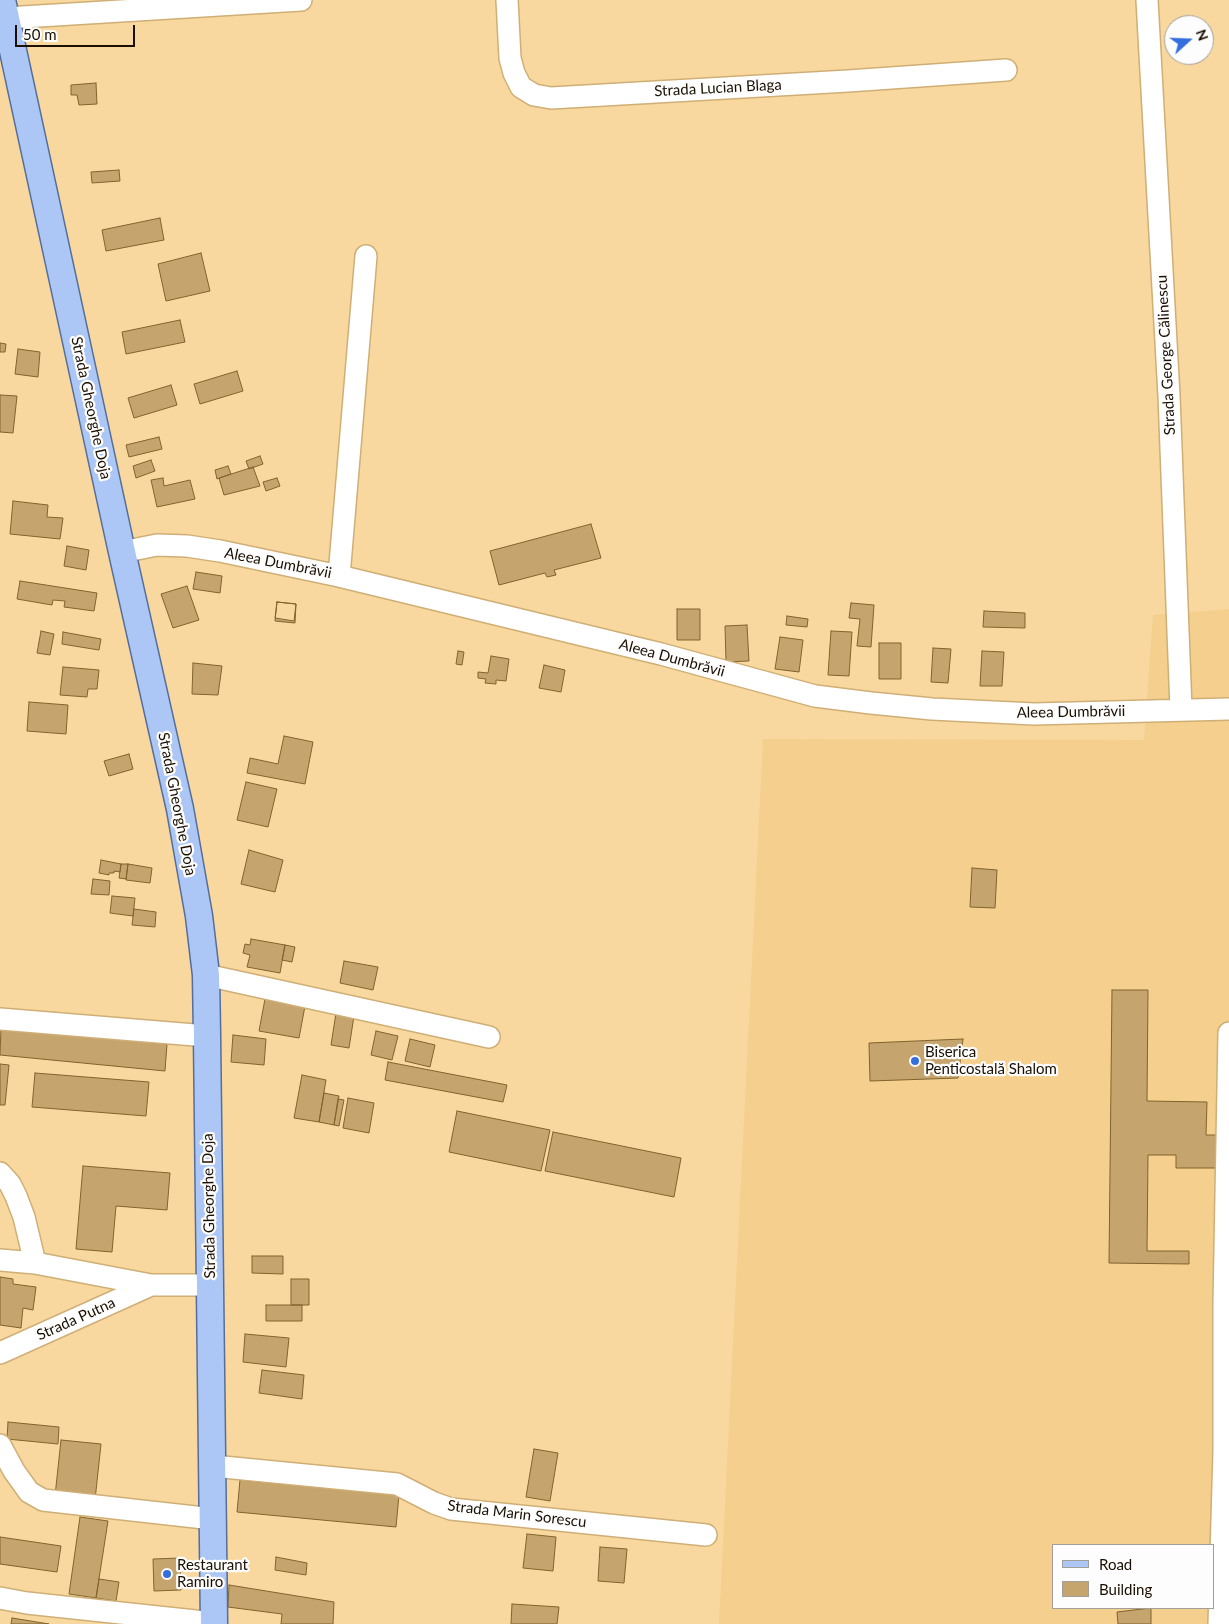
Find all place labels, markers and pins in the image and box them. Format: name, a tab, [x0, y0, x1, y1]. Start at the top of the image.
place label: Biserica Penticostală Shalom	[925, 1043, 1057, 1078]
marker: Biserica Penticostală Shalom	[909, 1055, 921, 1067]
place label: Restaurant Ramiro	[177, 1556, 248, 1591]
marker: Restaurant Ramiro	[161, 1568, 173, 1580]

